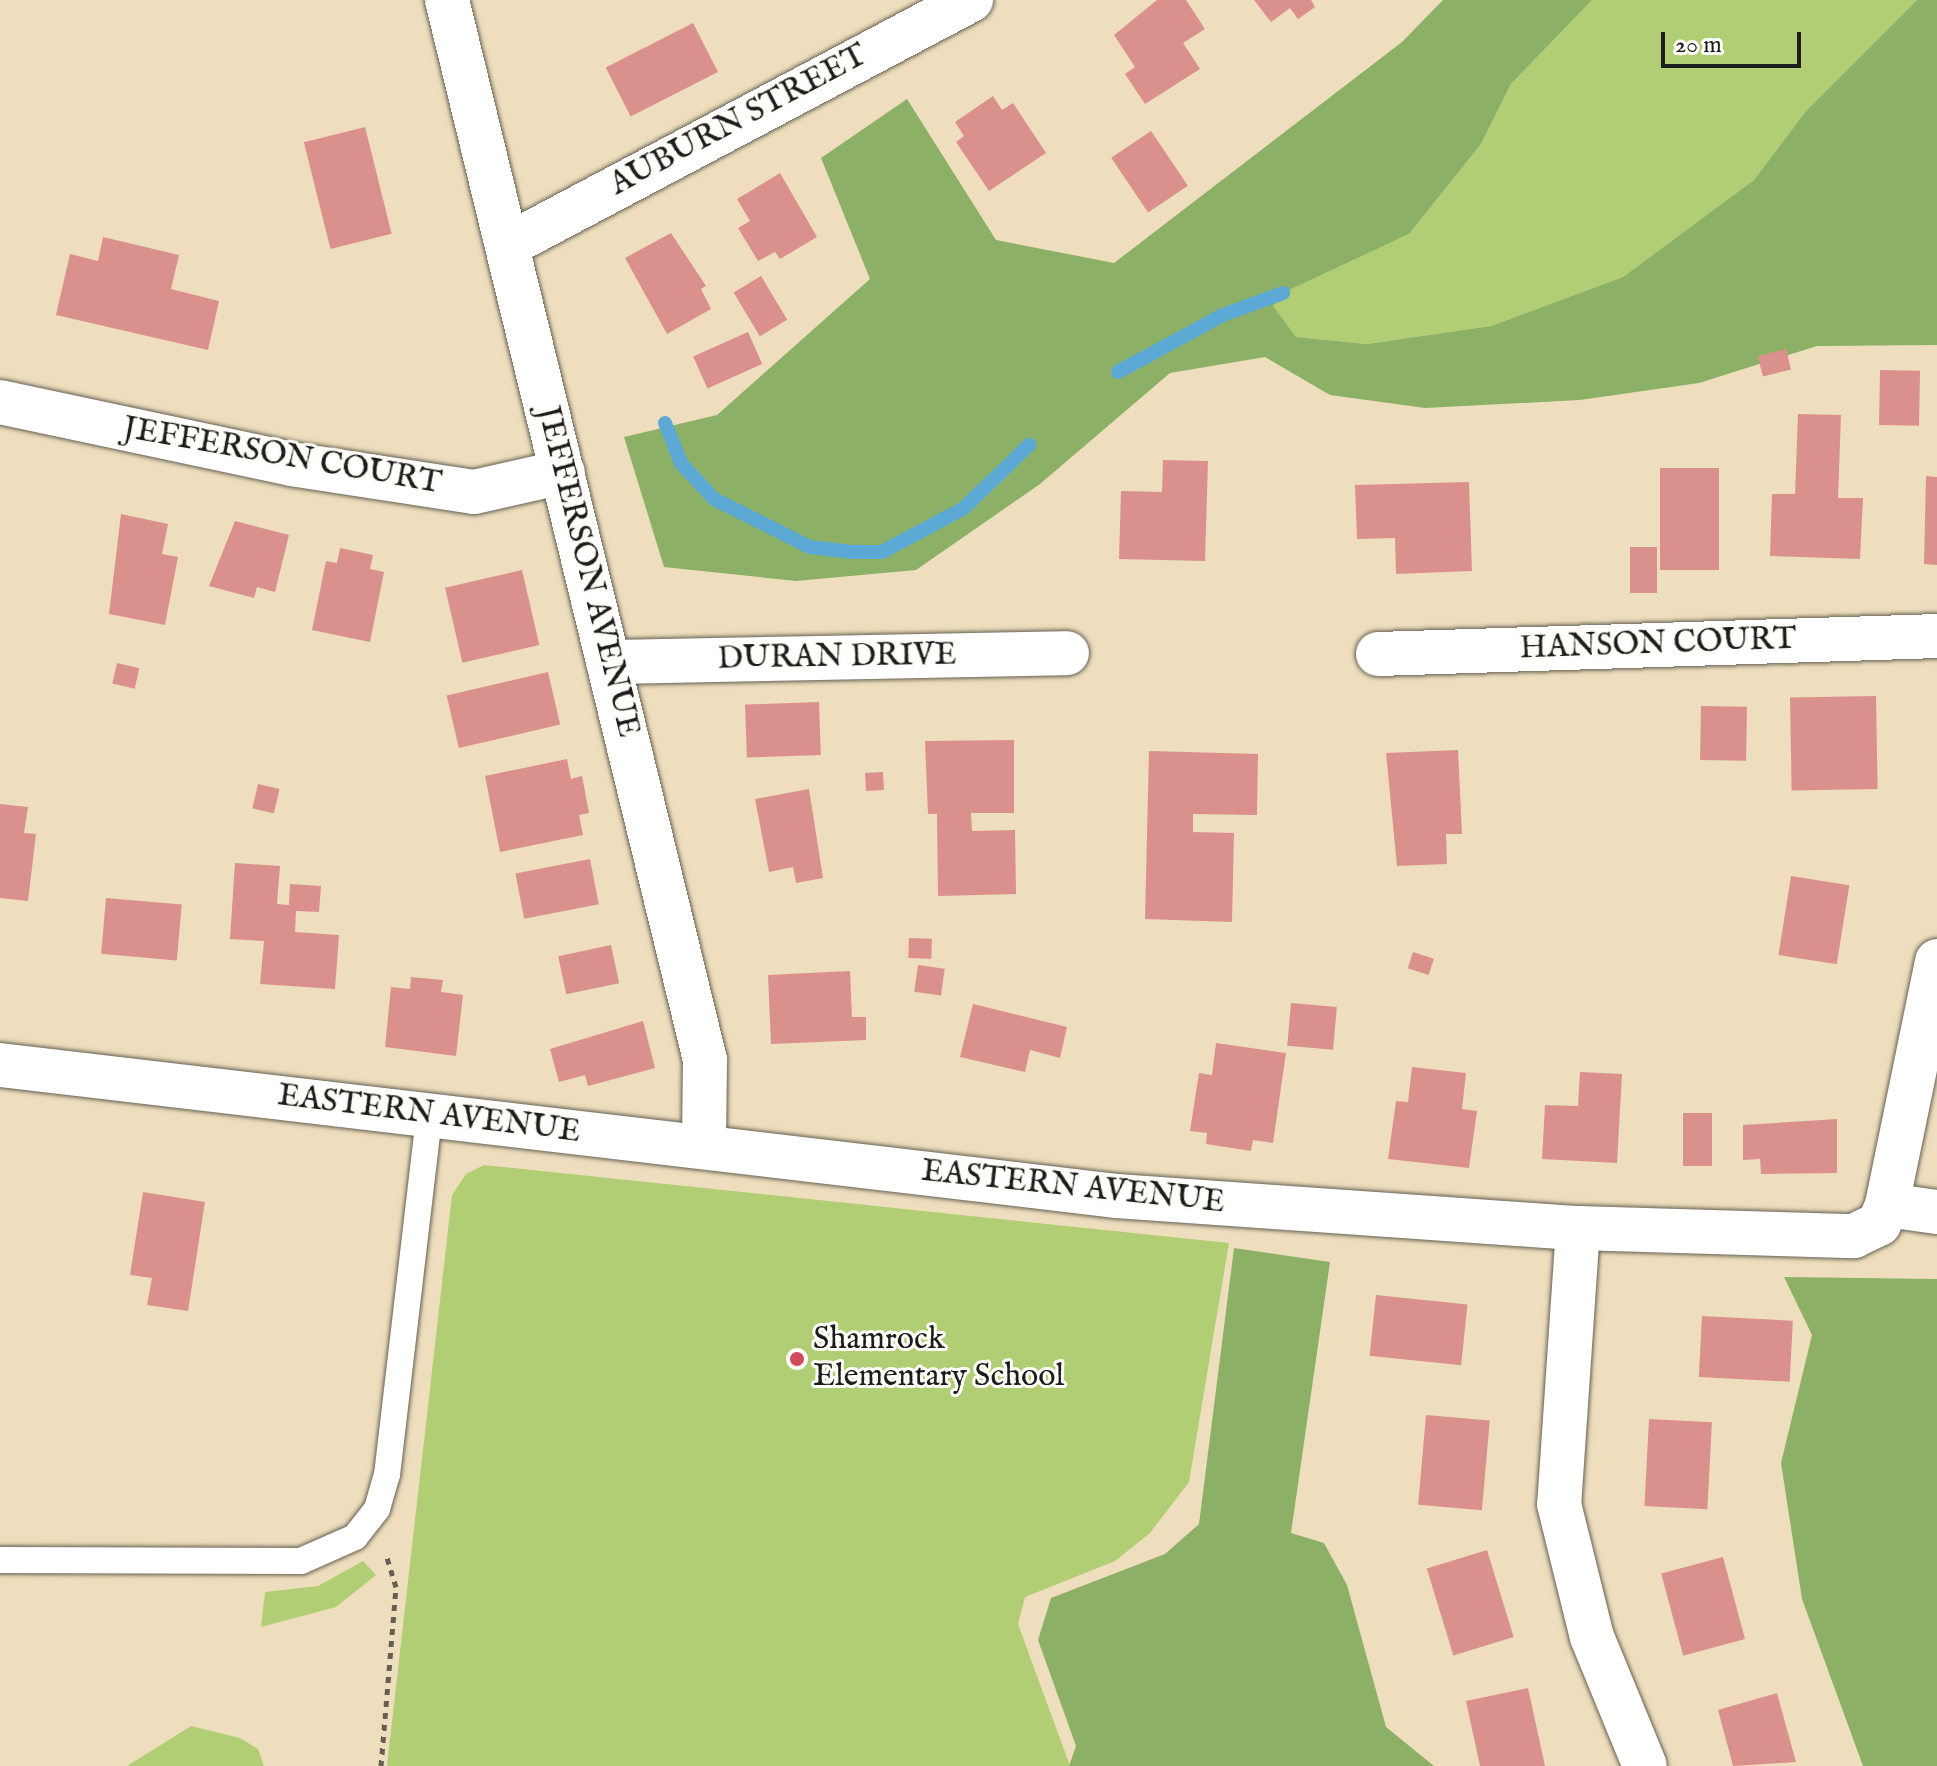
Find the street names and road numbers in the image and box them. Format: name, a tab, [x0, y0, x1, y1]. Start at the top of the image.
street label: AUBURN STREET	[604, 37, 874, 205]
street label: JEFFERSON AVENUE	[527, 403, 647, 741]
street label: JEFFERSON COURT	[120, 410, 444, 504]
street label: HANSON COURT	[1519, 621, 1797, 669]
street label: DURAN DRIVE	[717, 637, 957, 679]
street label: EASTERN AVENUE	[275, 1077, 583, 1153]
street label: EASTERN AVENUE	[919, 1153, 1227, 1223]

